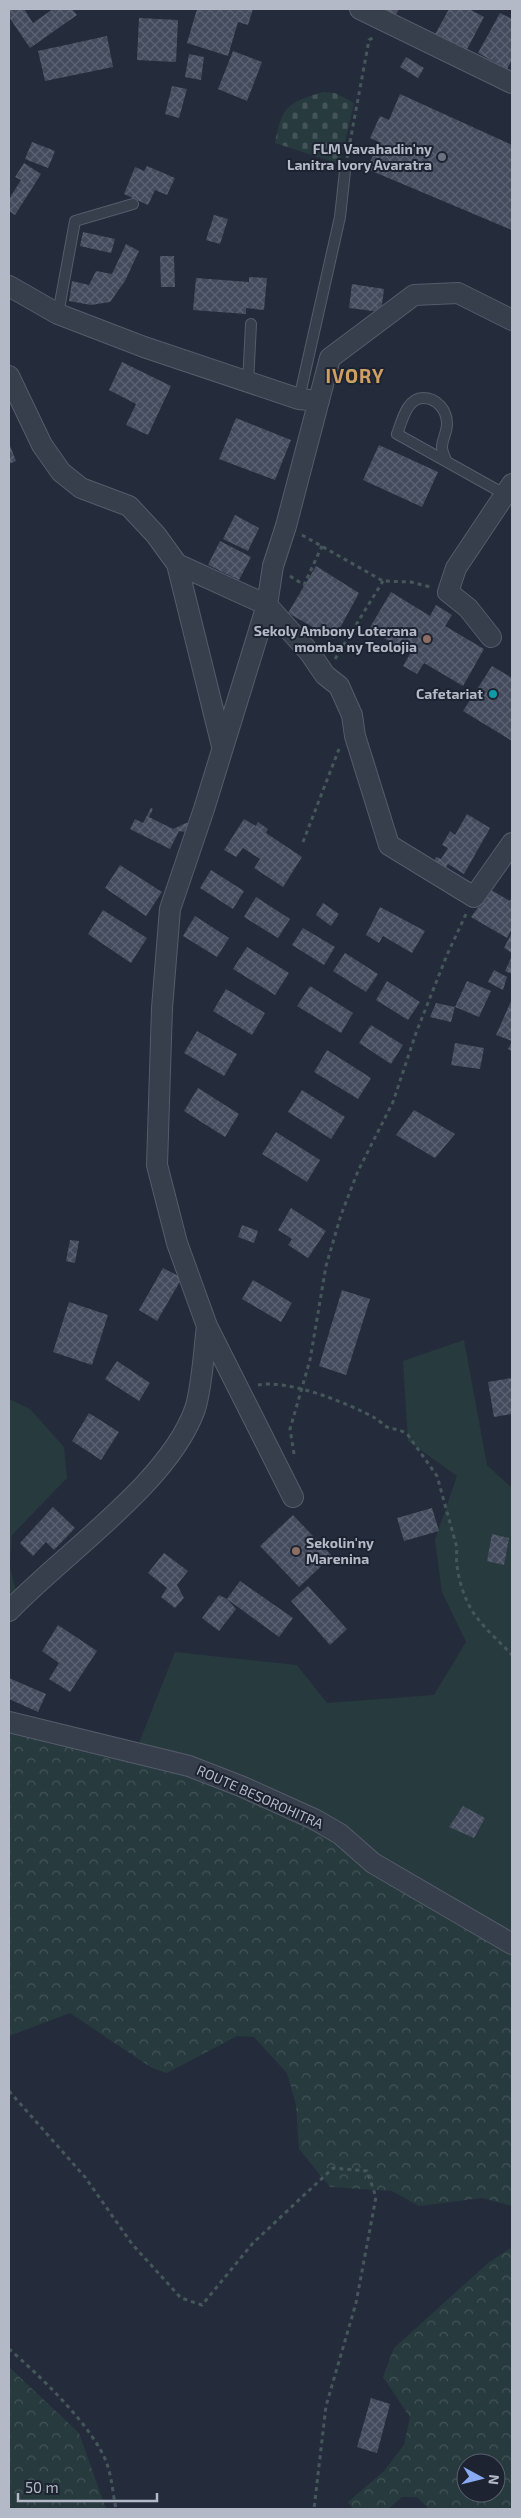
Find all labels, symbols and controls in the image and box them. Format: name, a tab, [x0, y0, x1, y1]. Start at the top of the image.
place label: FLM Vavahadin'ny Lanitra Ivory Avaratra	[287, 140, 432, 173]
marker: FLM Vavahadin'ny Lanitra Ivory Avaratra	[436, 151, 448, 163]
district label: IVORY	[325, 364, 385, 387]
place label: Sekoly Ambony Loterana momba ny Teolojia	[254, 622, 417, 655]
marker: Sekoly Ambony Loterana momba ny Teolojia	[421, 633, 433, 645]
place label: Cafetariat	[416, 685, 483, 702]
marker: Cafetariat	[487, 688, 499, 700]
place label: Sekolin'ny Marenina	[306, 1534, 374, 1567]
marker: Sekolin'ny Marenina	[290, 1545, 302, 1557]
street label: ROUTE BESOROHITRA	[194, 1761, 326, 1832]
north arrow	[456, 2453, 506, 2503]
scale bar	[18, 2470, 156, 2502]
text: N	[485, 2474, 503, 2486]
text: 50 m	[25, 2478, 59, 2496]

